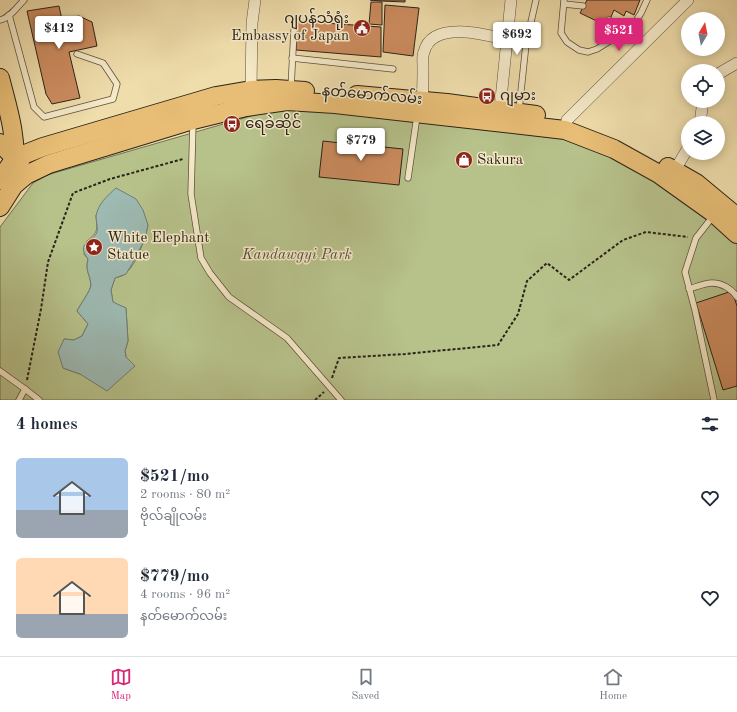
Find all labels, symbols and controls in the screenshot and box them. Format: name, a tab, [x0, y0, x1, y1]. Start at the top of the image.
place label: ဂျပန်သံရုံး Embassy of Japan	[231, 8, 349, 44]
north arrow	[681, 12, 725, 56]
map controls	[681, 12, 725, 160]
pin: $412	[35, 16, 83, 50]
public building icon: ဂျပန်သံရုံး Embassy of Japan	[352, 18, 372, 38]
pin: $521	[595, 18, 643, 52]
text: $412	[44, 22, 74, 35]
pin: $692	[493, 22, 541, 56]
text: $521	[604, 24, 634, 37]
text: $692	[502, 28, 532, 41]
button: locate	[681, 64, 725, 108]
street label: နတ်မောက်လမ်း	[321, 80, 423, 111]
bus stop icon: ဂျမား	[477, 86, 497, 106]
place label: ဂျမား	[500, 89, 536, 107]
place label: ရေခဲဆိုင်	[245, 113, 301, 135]
bus stop icon: ရေခဲဆိုင်	[222, 114, 242, 134]
button: layers	[681, 116, 725, 160]
pin: $779	[337, 128, 385, 162]
text: $779	[346, 134, 376, 147]
shop icon: Sakura	[454, 150, 474, 170]
place label: Sakura	[477, 153, 524, 168]
place label: White Elephant Statue	[107, 231, 210, 263]
place icon: White Elephant Statue	[84, 237, 104, 257]
park label: Kandawgyi Park	[241, 248, 352, 263]
icon: filters	[699, 413, 721, 435]
text: 4 homes	[16, 416, 78, 433]
text: $521/mo	[140, 468, 209, 485]
icon: home	[48, 474, 96, 522]
icon: heart	[699, 487, 721, 509]
text: 2 rooms · 80 m²	[140, 488, 230, 501]
text: ဗိုလ်ချိုလမ်း	[140, 510, 207, 523]
text: $779/mo	[140, 568, 209, 585]
icon: home	[48, 574, 96, 622]
icon: heart	[699, 587, 721, 609]
text: 4 rooms · 96 m²	[140, 588, 230, 601]
text: နတ်မောက်လမ်း	[140, 610, 227, 623]
tab: Map	[110, 666, 132, 704]
tab: Saved	[352, 666, 380, 704]
tab: Home	[599, 666, 627, 704]

